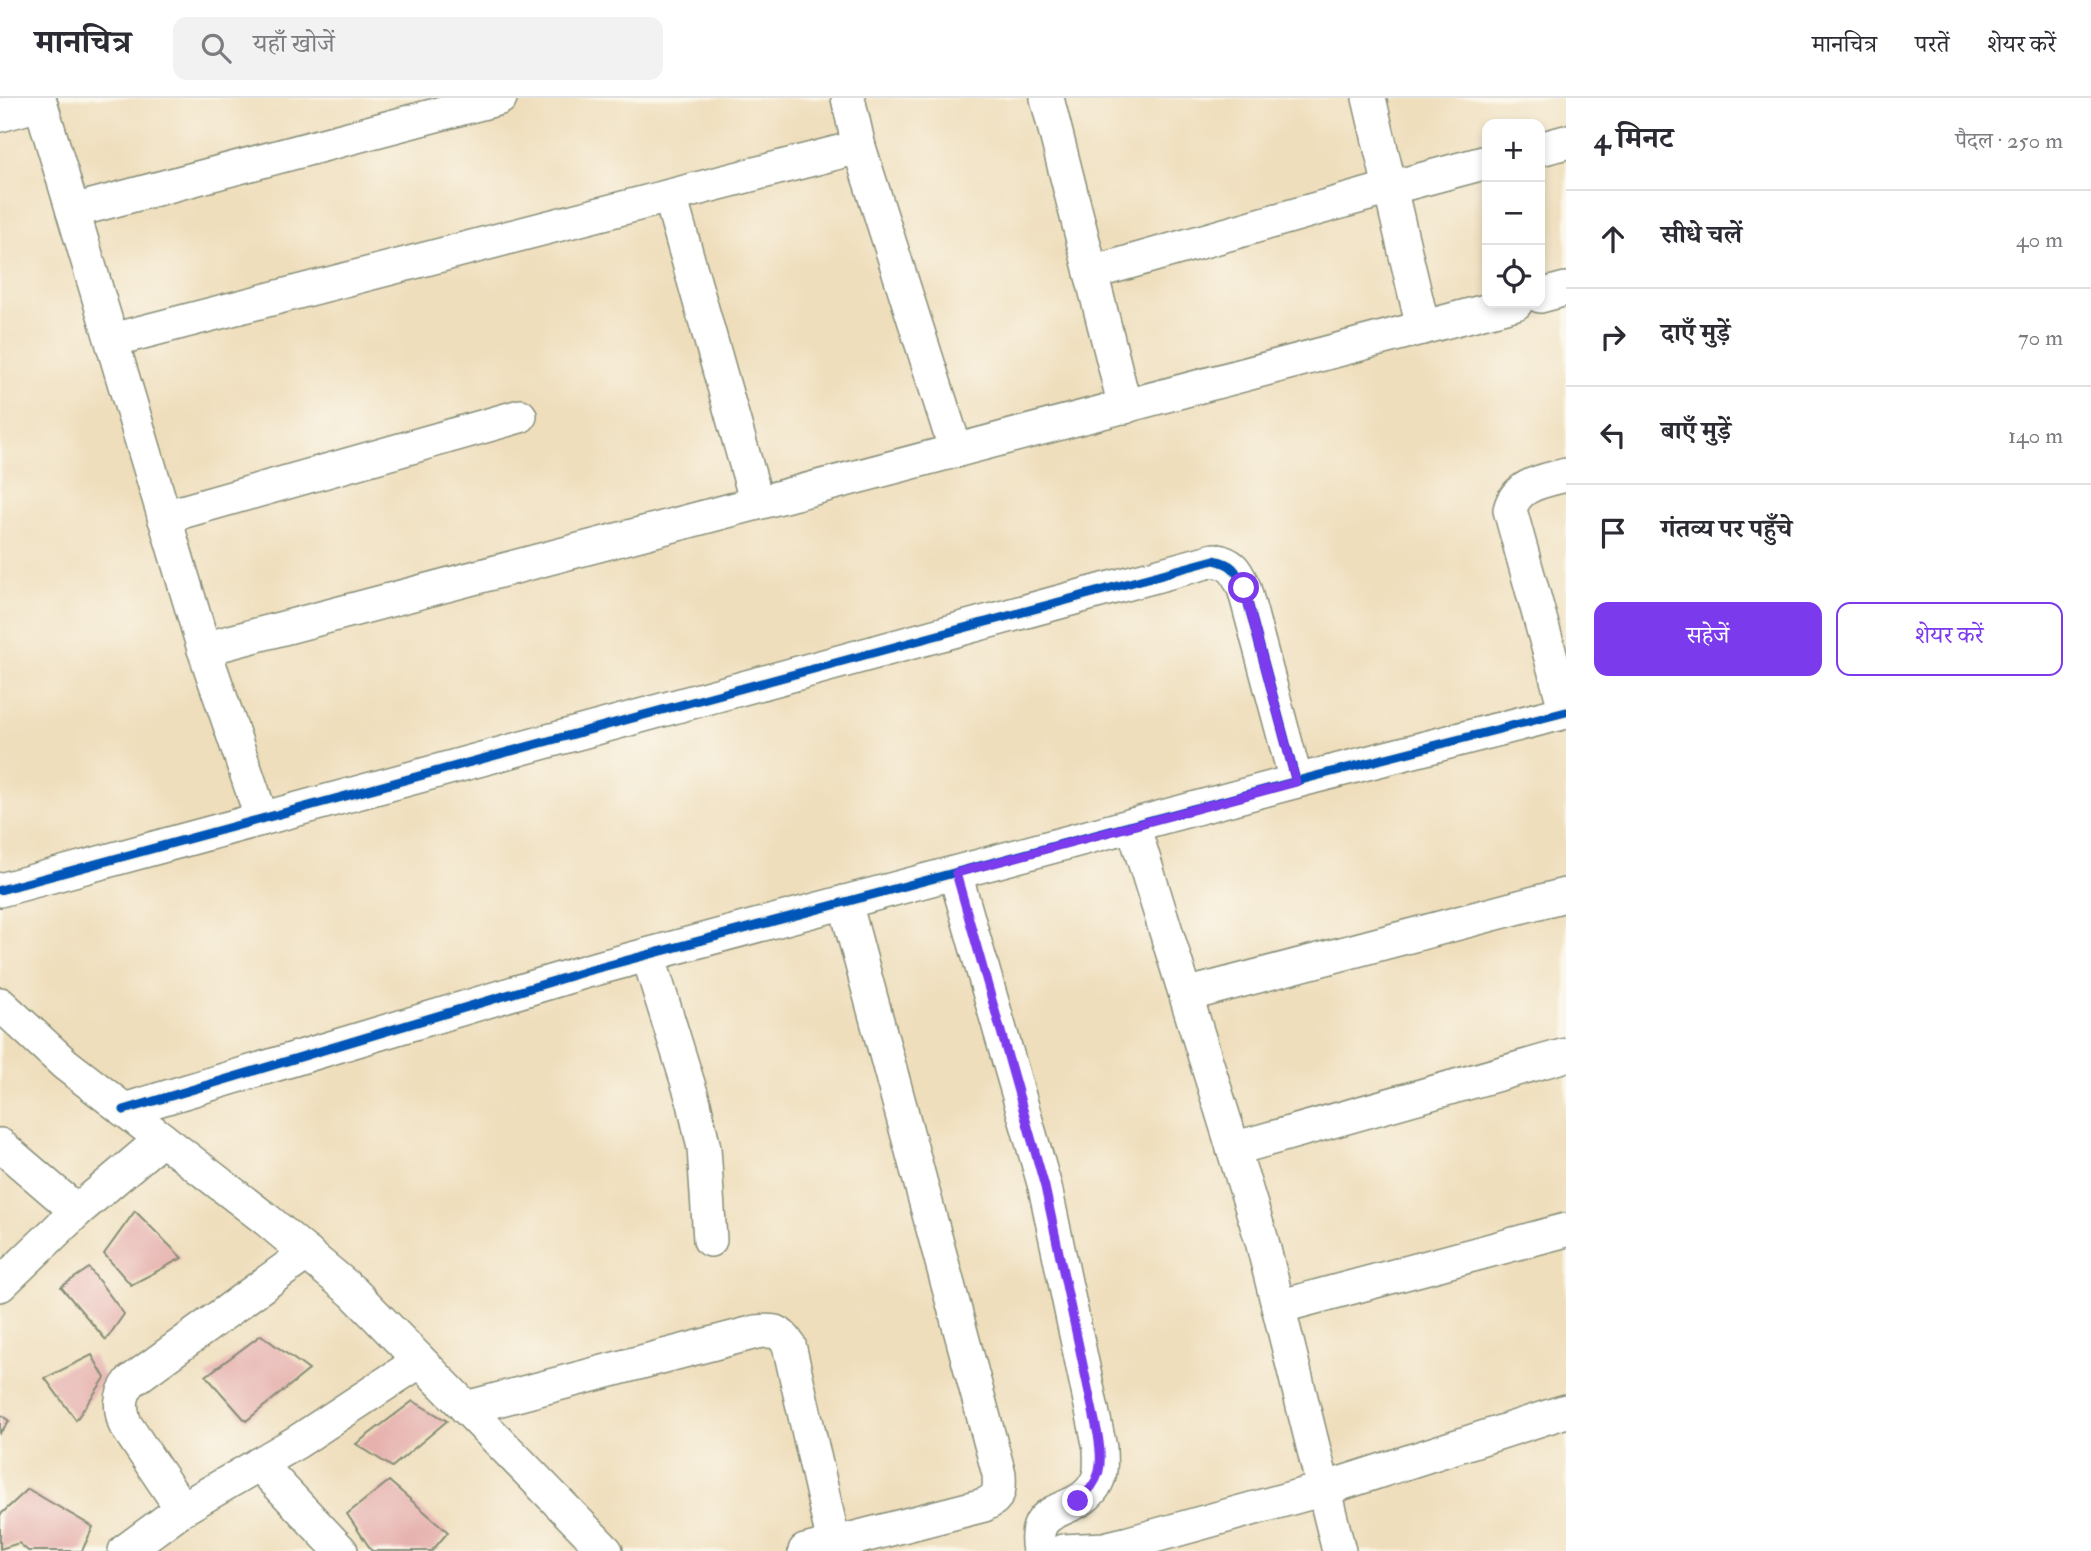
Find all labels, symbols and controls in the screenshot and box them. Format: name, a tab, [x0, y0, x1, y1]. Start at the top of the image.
search box	[173, 17, 663, 80]
text: मानचित्र	[35, 22, 131, 63]
text: यहाँ खोजें	[253, 28, 335, 60]
icon: search	[197, 29, 235, 67]
text: मानचित्र	[1812, 29, 1877, 60]
text: परतें	[1915, 29, 1949, 60]
text: शेयर करें	[1987, 29, 2056, 60]
map controls	[1482, 119, 1545, 308]
button: +	[1482, 119, 1545, 182]
text: 4 मिनट	[1594, 120, 1673, 157]
text: पैदल · 250 m	[1955, 126, 2063, 155]
button: −	[1482, 182, 1545, 245]
text: सीधे चलें	[1661, 219, 1742, 251]
icon: ahead	[1594, 220, 1632, 258]
text: 40 m	[2016, 225, 2063, 254]
button: locate	[1482, 245, 1545, 308]
text: दाएँ मुड़ें	[1661, 317, 1730, 349]
icon: right	[1594, 318, 1632, 356]
text: 70 m	[2018, 323, 2063, 352]
text: बाएँ मुड़ें	[1661, 415, 1731, 447]
icon: left	[1594, 416, 1632, 454]
text: 140 m	[2008, 421, 2063, 450]
text: गंतव्य पर पहुँचे	[1661, 513, 1792, 545]
icon: arrive	[1594, 514, 1632, 552]
route start	[1228, 572, 1259, 603]
button: सहेजें	[1594, 602, 1822, 676]
button: शेयर करें	[1836, 602, 2063, 676]
route end	[1062, 1485, 1093, 1516]

